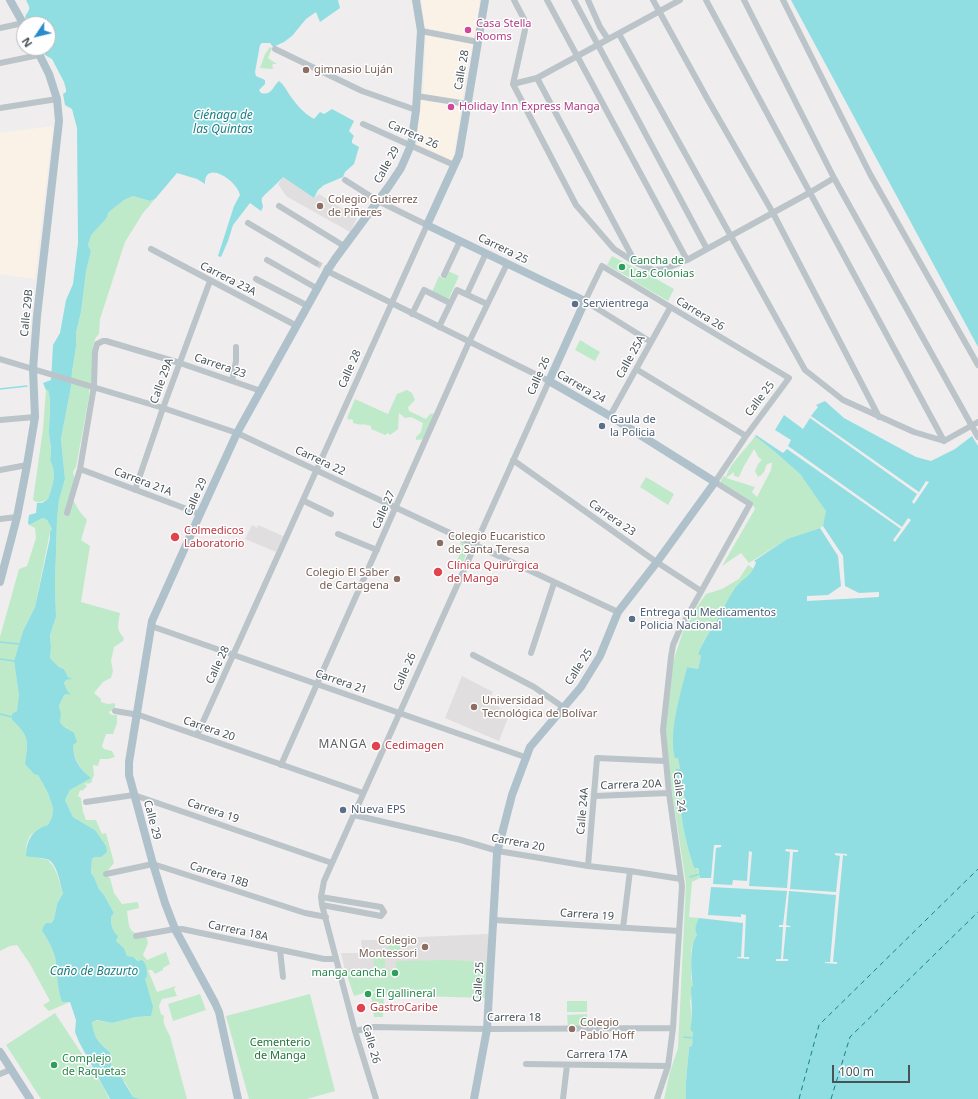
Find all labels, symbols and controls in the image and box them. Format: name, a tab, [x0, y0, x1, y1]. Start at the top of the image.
north arrow	[16, 16, 56, 56]
place label: Casa Stella Rooms	[476, 17, 531, 43]
marker: Casa Stella Rooms	[463, 25, 473, 35]
text: N	[18, 35, 35, 51]
street label: Calle 28	[452, 49, 472, 91]
place label: gimnasio Luján	[314, 63, 393, 77]
marker: gimnasio Luján	[301, 65, 311, 75]
place label: Holiday Inn Express Manga	[459, 100, 600, 114]
marker: Holiday Inn Express Manga	[446, 102, 456, 112]
water label: Ciénaga de las Quintas	[193, 109, 253, 137]
street label: Carrera 26	[386, 118, 440, 152]
street label: Calle 29	[371, 144, 403, 186]
place label: Colegio Gutierrez de Piñeres	[328, 193, 418, 219]
marker: Colegio Gutierrez de Piñeres	[315, 201, 325, 211]
street label: Carrera 25	[476, 231, 530, 267]
place label: Cancha de Las Colonias	[630, 254, 694, 280]
street label: Carrera 23A	[198, 259, 258, 299]
marker: Cancha de Las Colonias	[617, 262, 627, 272]
street label: Calle 29B	[18, 289, 36, 337]
street label: Carrera 26	[673, 294, 727, 334]
place label: Servientrega	[583, 297, 649, 311]
marker: Servientrega	[570, 299, 580, 309]
street label: Calle 25A	[614, 333, 648, 381]
street label: Calle 28	[336, 348, 364, 390]
street label: Carrera 23	[192, 351, 248, 381]
street label: Calle 26	[525, 355, 553, 397]
street label: Calle 29A	[148, 356, 176, 406]
street label: Carrera 24	[554, 368, 608, 406]
street label: Calle 25	[743, 379, 777, 419]
place label: Gaula de la Policia	[610, 413, 656, 439]
marker: Gaula de la Policia	[597, 421, 607, 431]
street label: Carrera 22	[293, 444, 347, 478]
street label: Carrera 21A	[112, 465, 174, 499]
street label: Calle 29	[182, 476, 210, 518]
street label: Calle 27	[370, 489, 398, 531]
street label: Carrera 23	[586, 497, 638, 539]
place label: Colmedicos Laboratorio	[184, 524, 245, 550]
place label: Colegio Eucaristico de Santa Teresa	[448, 530, 546, 556]
marker: Colmedicos Laboratorio	[169, 531, 181, 543]
marker: Colegio Eucaristico de Santa Teresa	[435, 538, 445, 548]
place label: Clínica Quirúrgica de Manga	[447, 559, 539, 585]
place label: Colegio El Saber de Cartagena	[306, 566, 389, 592]
marker: Clínica Quirúrgica de Manga	[432, 566, 444, 578]
marker: Colegio El Saber de Cartagena	[392, 574, 402, 584]
place label: Entrega qu Medicamentos Policia Nacional	[640, 606, 776, 632]
marker: Entrega qu Medicamentos Policia Nacional	[627, 614, 637, 624]
street label: Calle 28	[203, 644, 233, 686]
street label: Calle 25	[562, 646, 596, 688]
street label: Calle 26	[391, 651, 419, 693]
street label: Carrera 21	[313, 667, 369, 697]
place label: Universidad Tecnológica de Bolívar	[482, 694, 597, 720]
marker: Universidad Tecnológica de Bolívar	[469, 702, 479, 712]
street label: Carrera 20	[181, 714, 237, 744]
district label: MANGA	[318, 738, 368, 752]
place label: Cedimagen	[385, 739, 444, 753]
marker: Cedimagen	[370, 740, 382, 752]
street label: Calle 24	[670, 771, 688, 813]
street label: Carrera 20A	[600, 777, 662, 793]
street label: Calle 24A	[574, 787, 592, 835]
street label: Carrera 19	[185, 796, 241, 826]
street label: Calle 29	[140, 799, 164, 841]
place label: Nueva EPS	[351, 803, 406, 817]
marker: Nueva EPS	[338, 805, 348, 815]
street label: Carrera 20	[490, 831, 546, 855]
street label: Carrera 18B	[188, 859, 250, 891]
street label: Carrera 19	[560, 907, 614, 923]
street label: Carrera 18A	[207, 918, 269, 944]
place label: Colegio Montessori	[359, 934, 417, 960]
marker: Colegio Montessori	[420, 942, 430, 952]
street label: Calle 25	[471, 961, 487, 1003]
water label: Caño de Bazurto	[50, 965, 138, 979]
place label: manga cancha	[311, 966, 387, 980]
marker: manga cancha	[390, 968, 400, 978]
place label: El gallineral	[376, 987, 436, 1001]
marker: El gallineral	[363, 989, 373, 999]
place label: GastroCaribe	[370, 1001, 438, 1015]
marker: GastroCaribe	[355, 1002, 367, 1014]
street label: Carrera 18	[487, 1011, 541, 1025]
place label: Colegio Pablo Hoff	[580, 1016, 634, 1042]
street label: Calle 26	[359, 1023, 383, 1065]
marker: Colegio Pablo Hoff	[567, 1024, 577, 1034]
park label: Cementerio de Manga	[250, 1036, 310, 1062]
street label: Carrera 17A	[566, 1048, 628, 1062]
place label: Complejo de Raquetas	[62, 1052, 126, 1078]
scale bar	[834, 1057, 912, 1083]
marker: Complejo de Raquetas	[49, 1060, 59, 1070]
text: 100 m	[839, 1063, 874, 1080]

